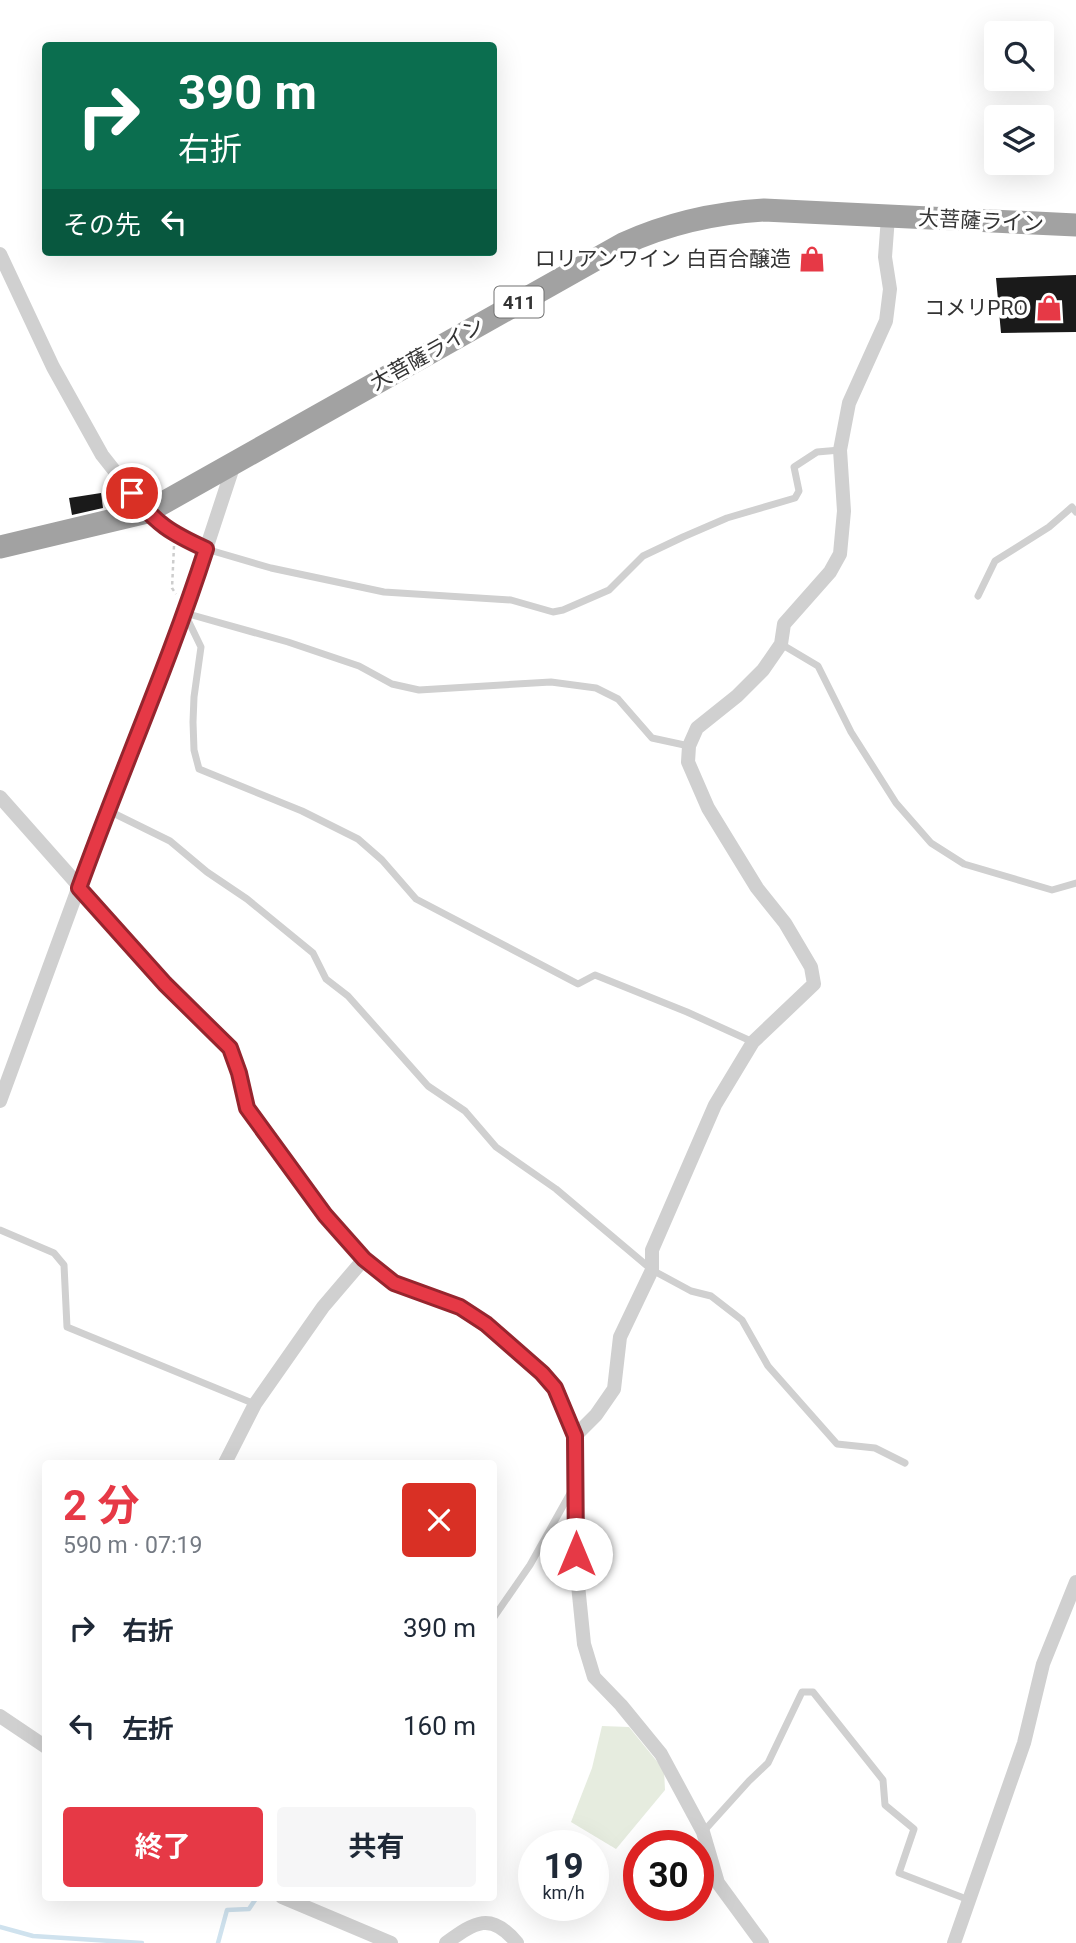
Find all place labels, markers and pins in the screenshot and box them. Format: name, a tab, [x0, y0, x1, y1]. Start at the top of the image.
shop icon: ロリアンワイン 白百合醸造	[797, 244, 827, 274]
place label: ロリアンワイン 白百合醸造	[535, 247, 791, 271]
shop icon: コメリPRO	[1034, 293, 1064, 323]
place label: コメリPRO	[924, 296, 1028, 320]
pin	[102, 463, 162, 523]

